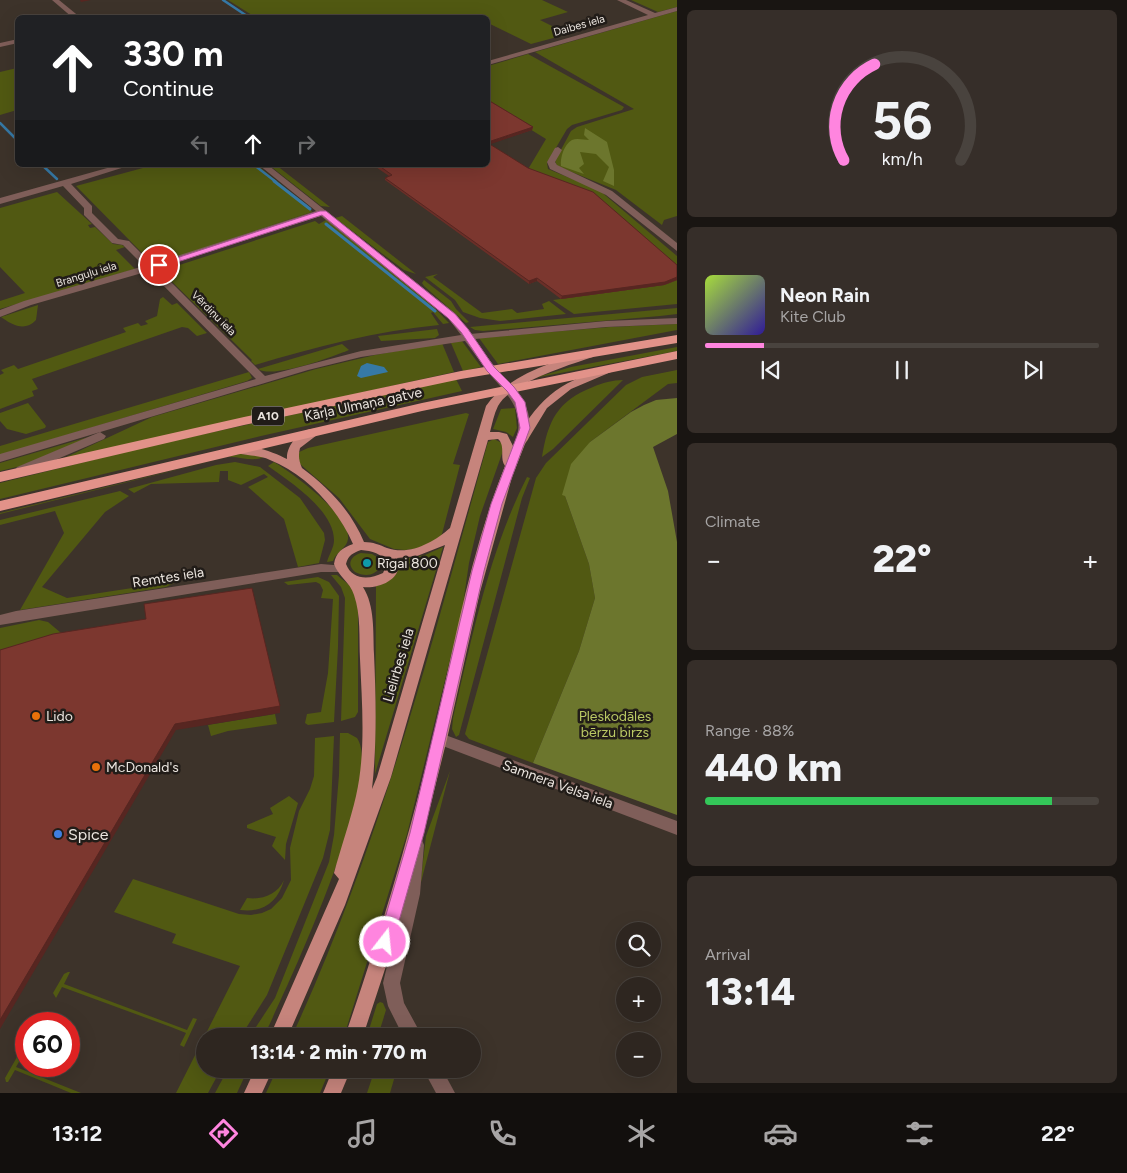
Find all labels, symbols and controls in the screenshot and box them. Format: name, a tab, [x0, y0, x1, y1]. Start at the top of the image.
street label: Daibes iela	[552, 12, 606, 39]
text: 330 m	[123, 33, 223, 75]
icon: ahead	[40, 35, 105, 100]
text: Continue	[123, 75, 214, 102]
text: 56	[872, 90, 932, 152]
icon: left	[186, 130, 214, 158]
icon: ahead	[239, 130, 267, 158]
icon: right	[292, 130, 320, 158]
text: km/h	[882, 148, 922, 169]
pin	[138, 244, 180, 286]
icon: arrive	[145, 251, 173, 279]
street label: Branguļu iela	[54, 259, 118, 290]
text: Neon Rain	[780, 284, 870, 307]
street label: Vērdiņu iela	[189, 288, 239, 338]
text: Kite Club	[780, 307, 846, 326]
icon: previous	[757, 356, 785, 384]
icon: pause	[888, 356, 916, 384]
icon: next	[1019, 356, 1047, 384]
street label: Kārļa Ulmaņa gatve	[303, 384, 424, 425]
road number: A10	[252, 406, 284, 426]
text: Climate	[705, 512, 760, 531]
text: 22°	[872, 536, 932, 582]
text: −	[705, 543, 722, 577]
text: +	[1082, 543, 1099, 577]
place label: Rīgai 800	[377, 555, 438, 572]
marker: Rīgai 800	[361, 557, 373, 569]
street label: Remtes iela	[131, 563, 205, 592]
street label: Lielirbes iela	[379, 626, 418, 704]
place label: Lido	[46, 708, 73, 725]
park label: Pleskodāles bērzu birzs	[579, 708, 651, 741]
marker: Lido	[30, 710, 42, 722]
text: Range · 88%	[705, 721, 794, 740]
text: 440 km	[705, 745, 842, 791]
street label: Samnera Velsa iela	[500, 757, 615, 812]
place label: McDonald's	[106, 759, 179, 776]
marker: McDonald's	[90, 761, 102, 773]
place label: Spice	[68, 825, 109, 844]
marker: Spice	[52, 828, 64, 840]
position arrow	[358, 915, 410, 967]
map controls	[616, 922, 661, 1077]
button: search	[616, 922, 661, 967]
text: Arrival	[705, 945, 750, 964]
text: 13:14	[705, 969, 795, 1015]
button: +	[616, 977, 661, 1022]
speed limit sign: 60	[15, 1012, 80, 1077]
button: −	[616, 1032, 661, 1077]
text: 13:14 · 2 min · 770 m	[250, 1041, 427, 1064]
icon: directions	[206, 1116, 241, 1151]
icon: music	[345, 1116, 380, 1151]
icon: phone	[485, 1116, 520, 1151]
icon: climate	[624, 1116, 659, 1151]
icon: car	[763, 1116, 798, 1151]
icon: filters	[902, 1116, 937, 1151]
text: 13:12	[52, 1120, 102, 1147]
text: 22°	[1041, 1120, 1075, 1147]

